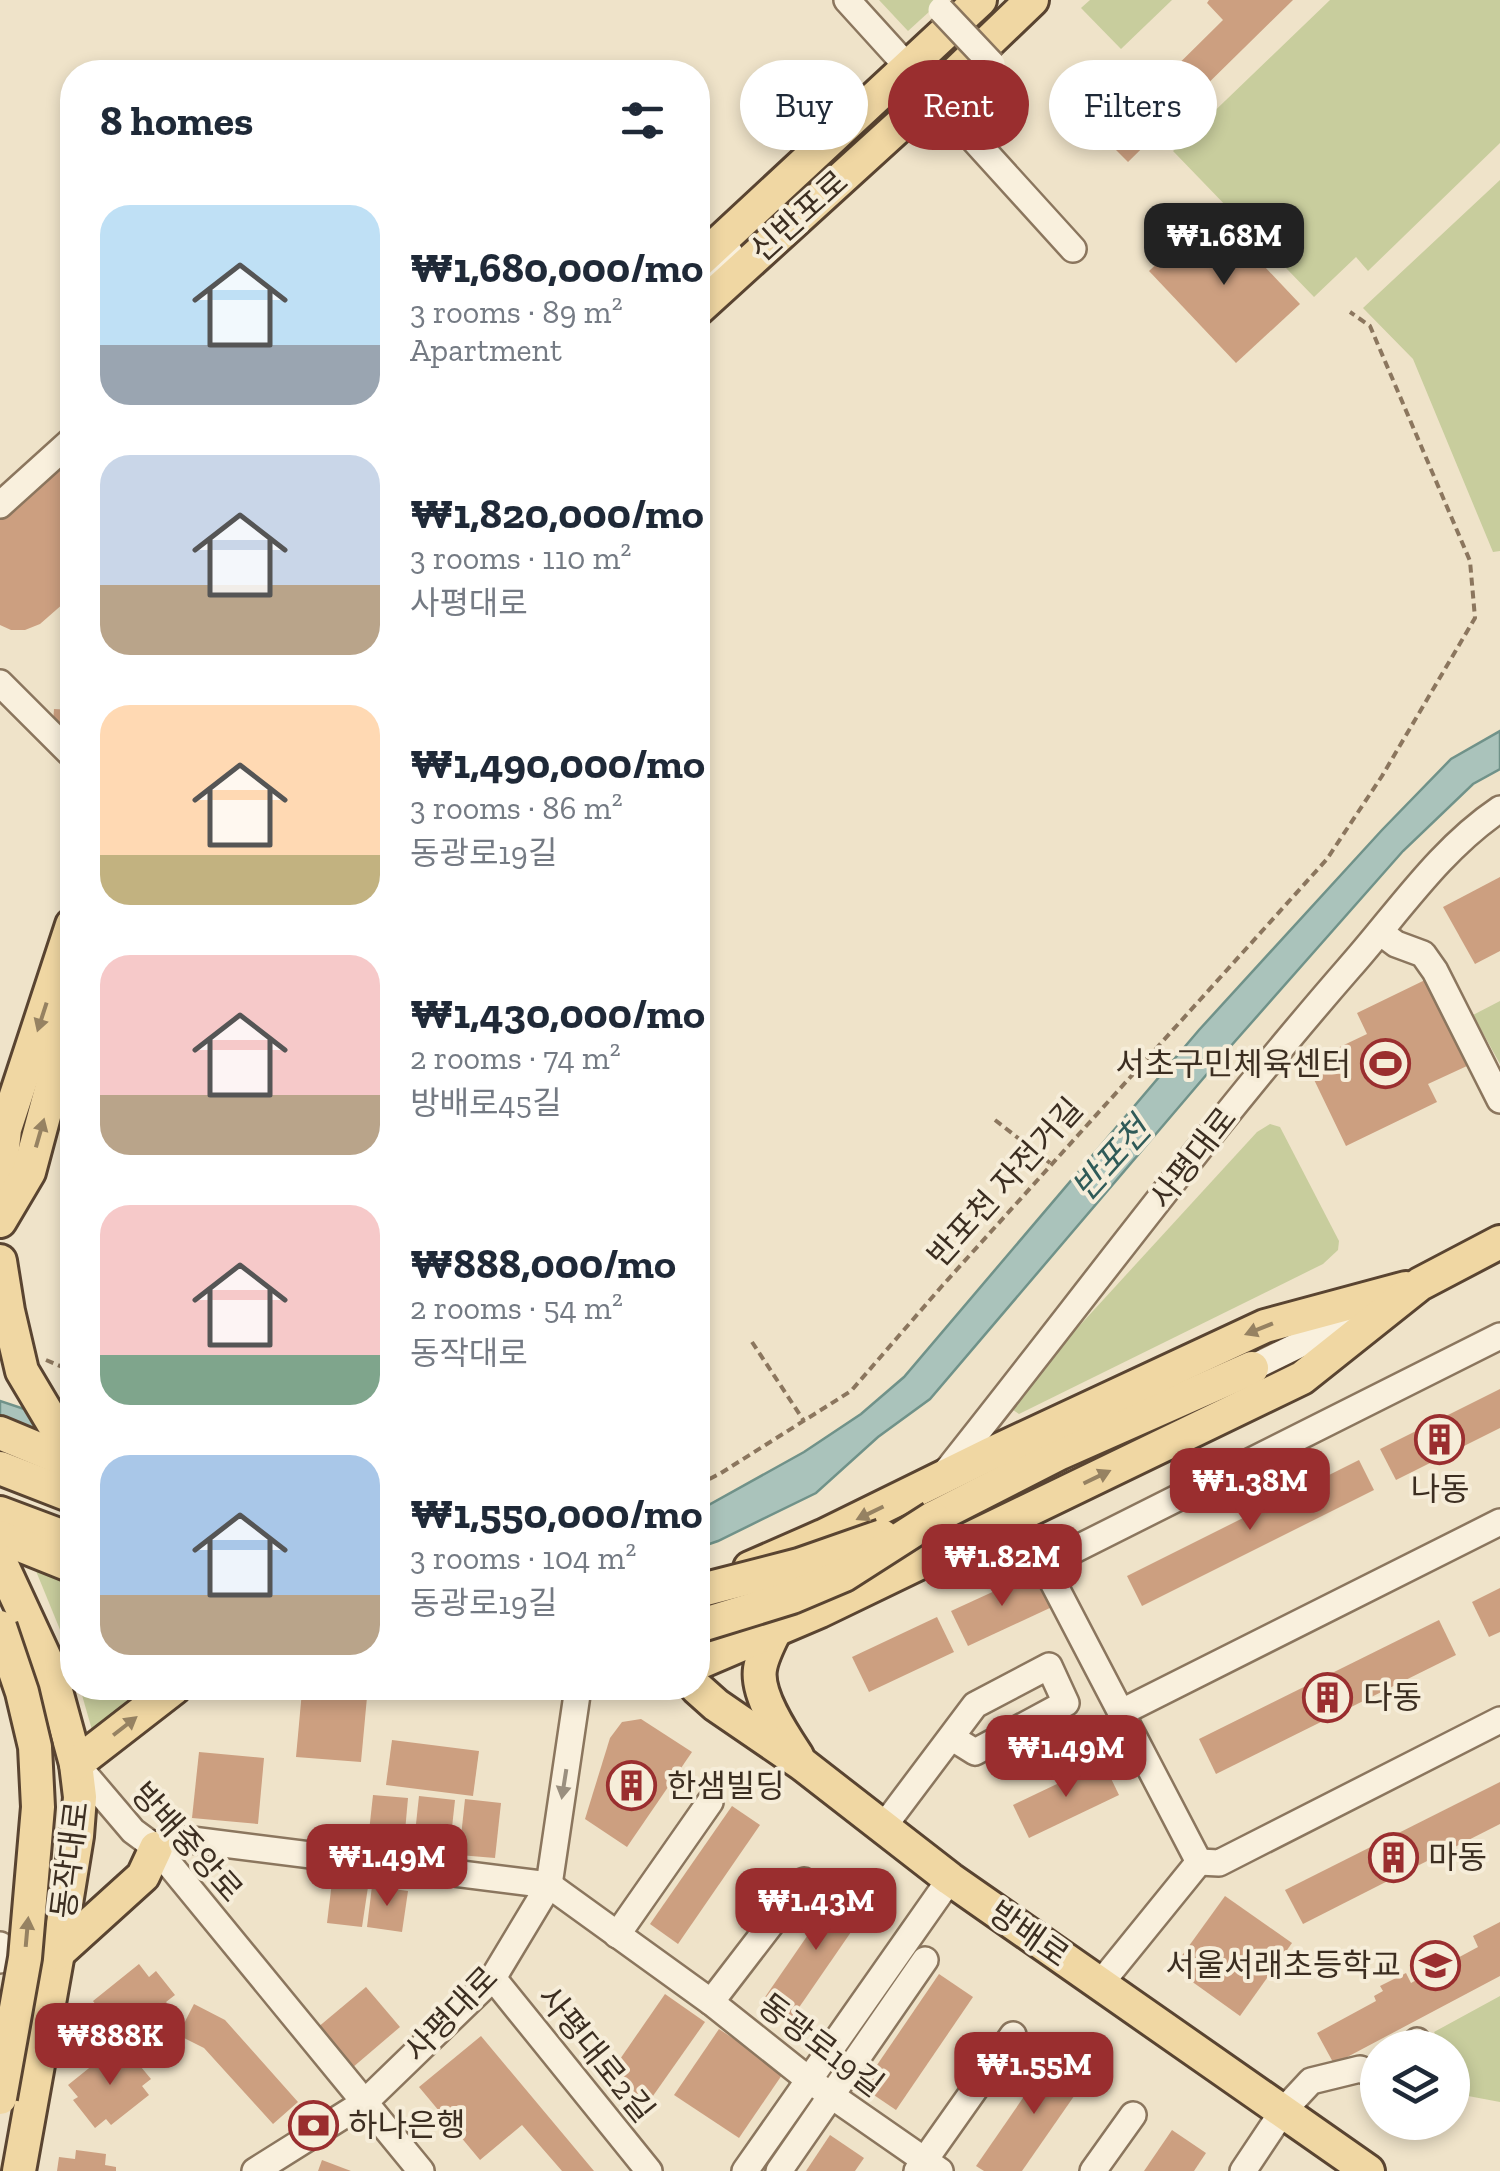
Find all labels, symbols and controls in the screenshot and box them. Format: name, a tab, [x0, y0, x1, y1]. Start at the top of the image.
chip: Buy	[740, 60, 868, 150]
chip: Rent	[888, 60, 1029, 150]
chip: Filters	[1049, 60, 1217, 150]
icon: filters	[615, 93, 670, 148]
text: 8 homes	[100, 95, 253, 146]
street label: 신반포로	[743, 162, 855, 270]
pin: ₩1.68M	[1143, 203, 1305, 288]
text: ₩1.68M	[1166, 216, 1282, 254]
text: ₩1,680,000/mo	[410, 242, 703, 293]
icon: home	[180, 245, 300, 365]
text: 3 rooms · 89 m²	[410, 293, 623, 331]
text: Apartment	[410, 331, 562, 369]
text: ₩1,820,000/mo	[410, 488, 704, 539]
icon: home	[180, 495, 300, 615]
text: 3 rooms · 110 m²	[410, 539, 631, 577]
text: 사평대로	[410, 584, 528, 622]
text: ₩1,490,000/mo	[410, 738, 705, 789]
icon: home	[180, 745, 300, 865]
text: 3 rooms · 86 m²	[410, 789, 623, 827]
text: 동광로19길	[410, 834, 557, 872]
text: ₩1,430,000/mo	[410, 988, 705, 1039]
icon: home	[180, 995, 300, 1115]
one-way arrow	[33, 1003, 48, 1033]
sports icon: 서초구민체육센터	[1360, 1038, 1412, 1090]
text: 2 rooms · 74 m²	[410, 1039, 621, 1077]
place label: 서초구민체육센터	[1115, 1045, 1351, 1083]
text: 방배로45길	[410, 1084, 561, 1122]
street label: 반포천 자전거길	[919, 1090, 1091, 1274]
street label: 사평대로	[1142, 1100, 1244, 1216]
water label: 반포천	[1063, 1106, 1161, 1209]
one-way arrow	[33, 1117, 48, 1148]
text: ₩888,000/mo	[410, 1238, 676, 1289]
icon: home	[180, 1245, 300, 1365]
text: 2 rooms · 54 m²	[410, 1289, 623, 1327]
one-way arrow	[1244, 1322, 1274, 1338]
text: 동작대로	[410, 1334, 528, 1372]
building icon: 나동	[1414, 1413, 1466, 1465]
pin: ₩1.38M	[1169, 1448, 1331, 1533]
text: ₩1.38M	[1192, 1461, 1308, 1499]
one-way arrow	[1083, 1469, 1112, 1486]
place label: 나동	[1411, 1470, 1469, 1508]
text: ₩1,550,000/mo	[410, 1488, 702, 1539]
icon: home	[180, 1495, 300, 1615]
one-way arrow	[856, 1504, 885, 1521]
pin: ₩1.82M	[921, 1524, 1083, 1609]
text: ₩1.82M	[944, 1537, 1060, 1575]
text: 3 rooms · 104 m²	[410, 1539, 636, 1577]
text: 동광로19길	[410, 1584, 557, 1622]
building icon: 다동	[1302, 1671, 1354, 1723]
place label: 다동	[1363, 1678, 1422, 1716]
pin: ₩1.49M	[985, 1715, 1147, 1800]
one-way arrow	[112, 1716, 138, 1737]
text: ₩1.49M	[1007, 1728, 1125, 1766]
building icon: 한샘빌딩	[606, 1760, 658, 1812]
place label: 한샘빌딩	[667, 1767, 785, 1805]
one-way arrow	[555, 1769, 571, 1800]
street label: 방배중앙로	[124, 1775, 250, 1909]
street label: 동작대로	[44, 1799, 96, 1921]
pin: ₩1.49M	[306, 1824, 468, 1909]
building icon: 마동	[1367, 1831, 1419, 1883]
text: ₩1.49M	[328, 1837, 446, 1875]
place label: 마동	[1428, 1838, 1487, 1876]
pin: ₩1.43M	[735, 1868, 897, 1953]
text: ₩1.43M	[757, 1881, 875, 1919]
street label: 방배로	[982, 1893, 1076, 1975]
one-way arrow	[19, 1916, 35, 1948]
school or university icon: 서울서래초등학교	[1410, 1939, 1462, 1991]
place label: 서울서래초등학교	[1165, 1946, 1401, 1984]
street label: 사평대로	[396, 1958, 506, 2070]
street label: 사평대로2길	[530, 1978, 662, 2130]
street label: 동광로19길	[751, 1986, 891, 2104]
pin: ₩888K	[40, 2003, 180, 2088]
text: ₩888K	[57, 2016, 163, 2054]
map controls	[1360, 2030, 1470, 2140]
button: layers	[1360, 2030, 1470, 2140]
pin: ₩1.55M	[953, 2032, 1115, 2117]
text: ₩1.55M	[976, 2045, 1092, 2083]
bank icon: 하나은행	[287, 2099, 339, 2151]
place label: 하나은행	[348, 2106, 466, 2144]

